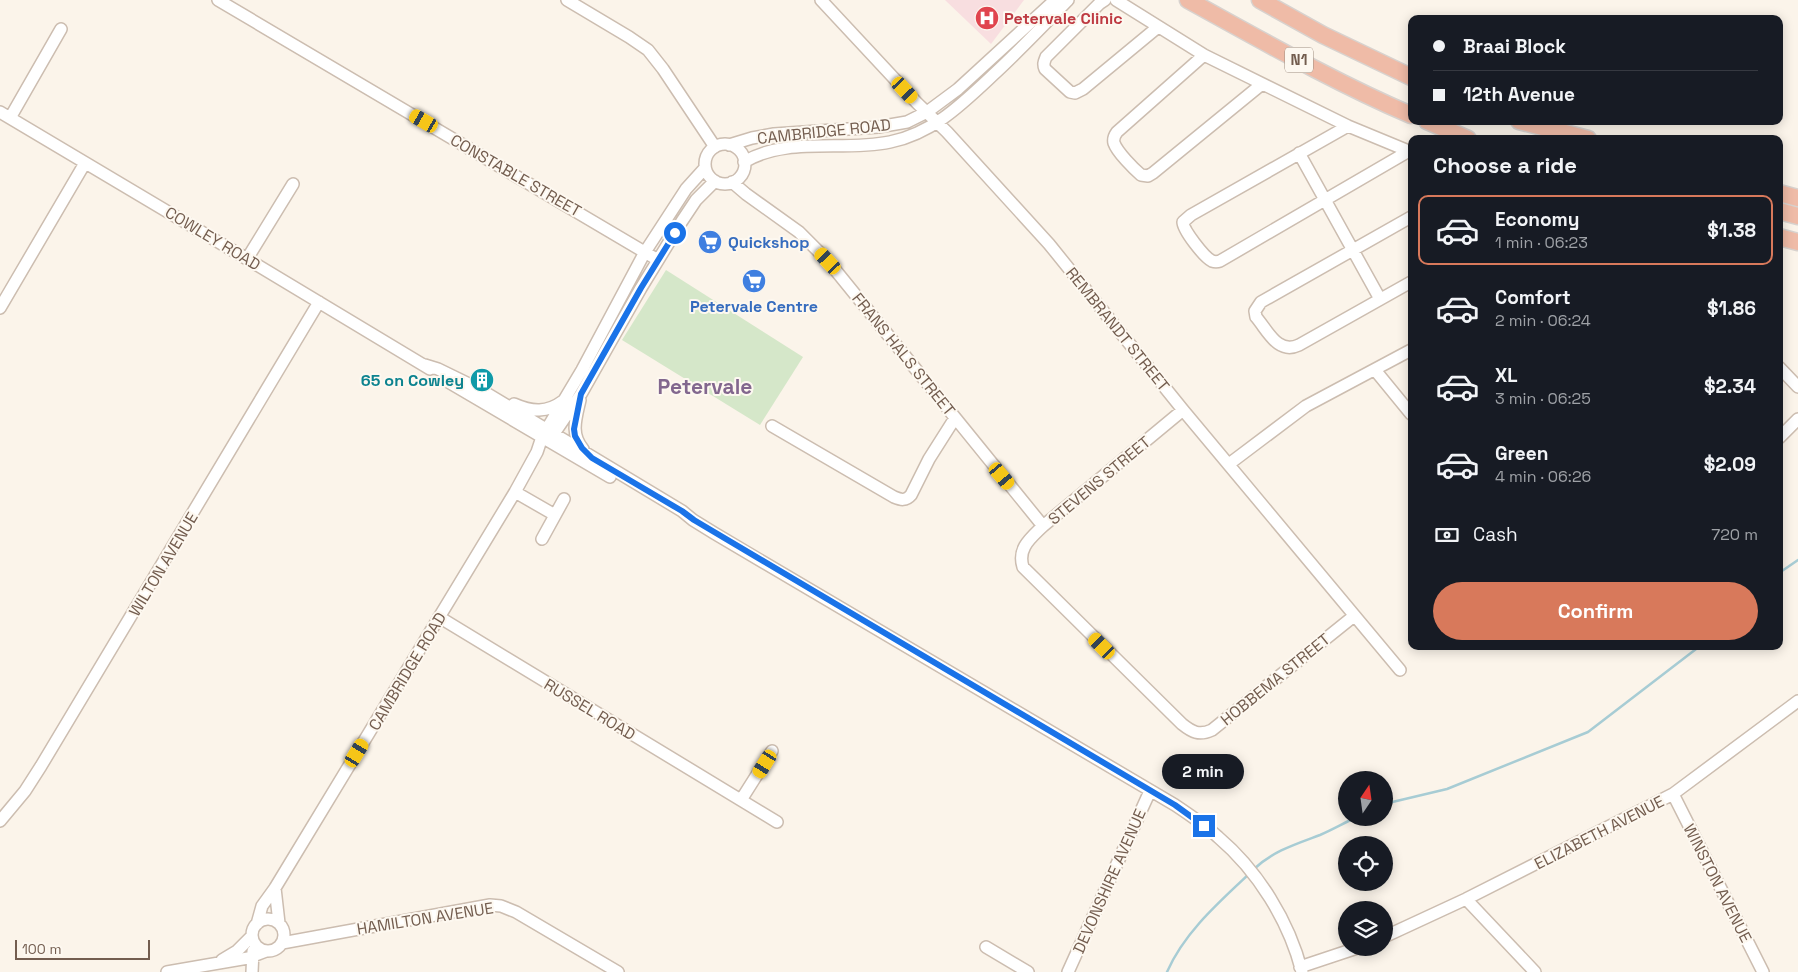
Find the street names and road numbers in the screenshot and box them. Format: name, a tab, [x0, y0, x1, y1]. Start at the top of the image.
road number: N1	[1285, 48, 1313, 72]
street label: CAMBRIDGE ROAD	[756, 114, 892, 149]
street label: CONSTABLE STREET	[446, 129, 585, 222]
street label: COWLEY ROAD	[161, 202, 264, 275]
street label: REMBRANDT STREET	[1061, 263, 1174, 396]
street label: FRANS HALS STREET	[847, 288, 960, 420]
street label: STEVENS STREET	[1044, 431, 1155, 529]
street label: WILTON AVENUE	[124, 508, 203, 620]
street label: CAMBRIDGE ROAD	[364, 608, 451, 734]
street label: HOBBEMA STREET	[1216, 629, 1334, 730]
street label: RUSSEL ROAD	[540, 674, 639, 745]
street label: ELIZABETH AVENUE	[1531, 791, 1668, 874]
street label: DEVONSHIRE AVENUE	[1068, 806, 1151, 957]
street label: WINSTON AVENUE	[1679, 820, 1757, 946]
street label: HAMILTON AVENUE	[355, 897, 495, 940]

